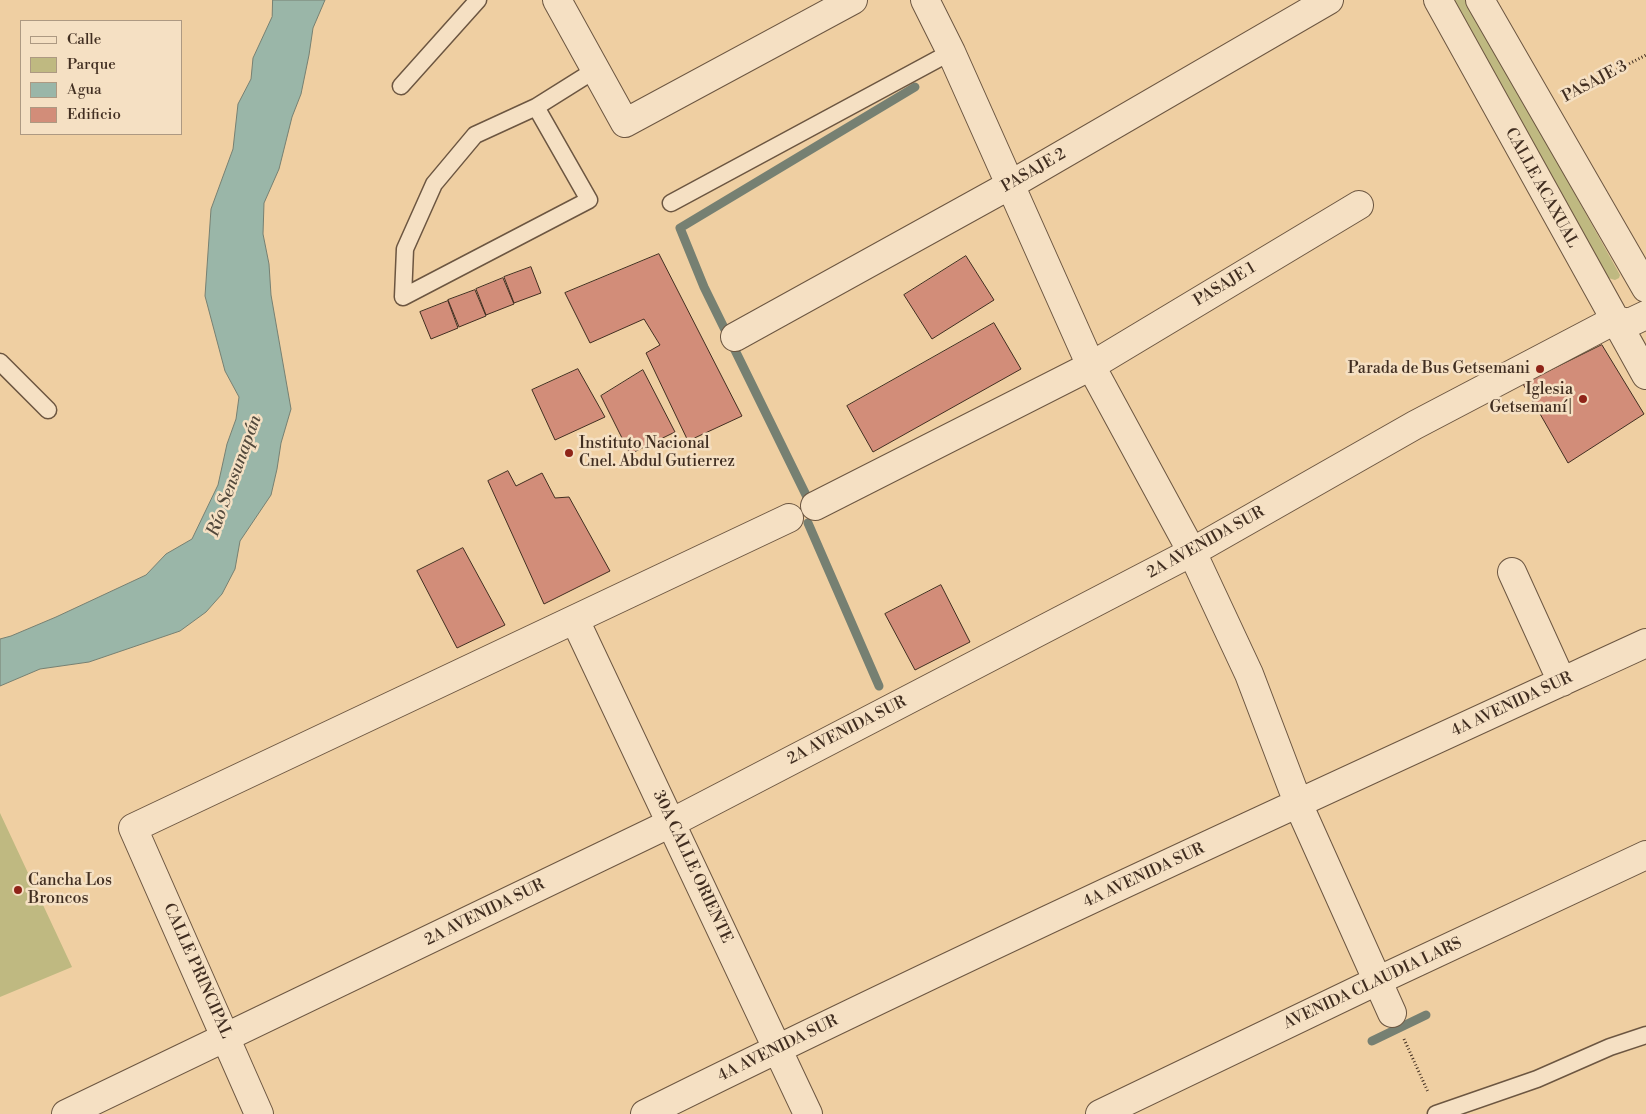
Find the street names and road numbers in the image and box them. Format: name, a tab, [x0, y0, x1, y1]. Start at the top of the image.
street label: PASAJE 3	[1559, 57, 1631, 107]
street label: CALLE ACAXUAL	[1500, 125, 1582, 251]
street label: PASAJE 2	[998, 145, 1070, 197]
street label: PASAJE 1	[1191, 259, 1259, 311]
street label: 2A AVENIDA SUR	[1144, 503, 1268, 583]
street label: 4A AVENIDA SUR	[1448, 669, 1576, 741]
street label: 2A AVENIDA SUR	[784, 693, 910, 769]
street label: 30A CALLE ORIENTE	[648, 787, 736, 947]
street label: 4A AVENIDA SUR	[1080, 840, 1208, 912]
street label: 2A AVENIDA SUR	[422, 876, 548, 950]
street label: CALLE PRINCIPAL	[159, 901, 235, 1041]
street label: AVENIDA CLAUDIA LARS	[1281, 934, 1465, 1034]
street label: 4A AVENIDA SUR	[715, 1012, 841, 1086]

